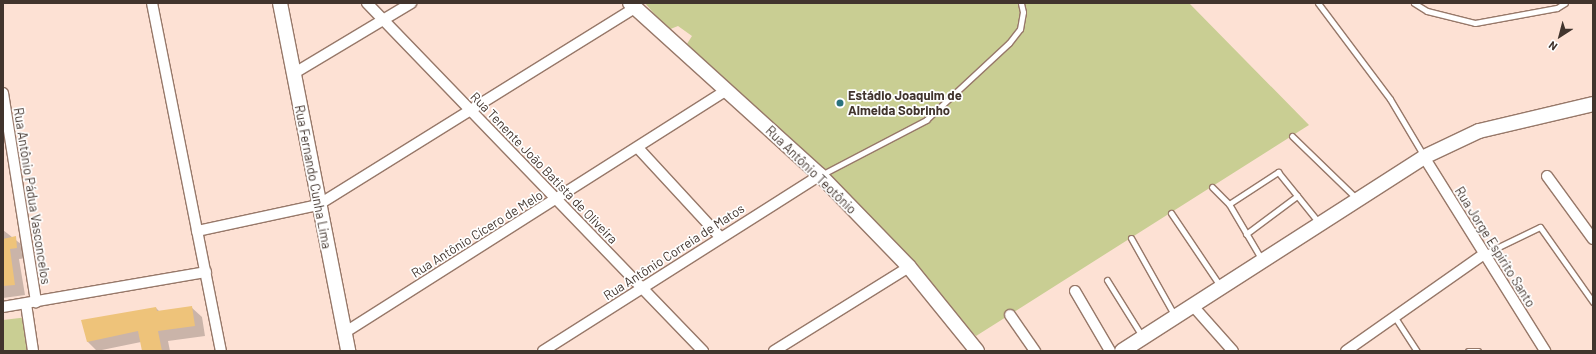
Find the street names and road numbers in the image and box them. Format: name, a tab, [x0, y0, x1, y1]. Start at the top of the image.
street label: Rua Tenente João Batista de Oliveira	[467, 89, 621, 247]
street label: Rua Fernando Cunha Lima	[291, 104, 335, 250]
street label: Rua Antônio Pádua Vasconcelos	[10, 107, 54, 285]
street label: Rua Antônio Teotônio	[762, 123, 860, 217]
street label: Rua Jorge Espírito Santo	[1452, 184, 1538, 310]
street label: Rua Antônio Cícero de Melo	[408, 187, 546, 281]
street label: Rua Antônio Correia de Matos	[601, 201, 747, 303]

